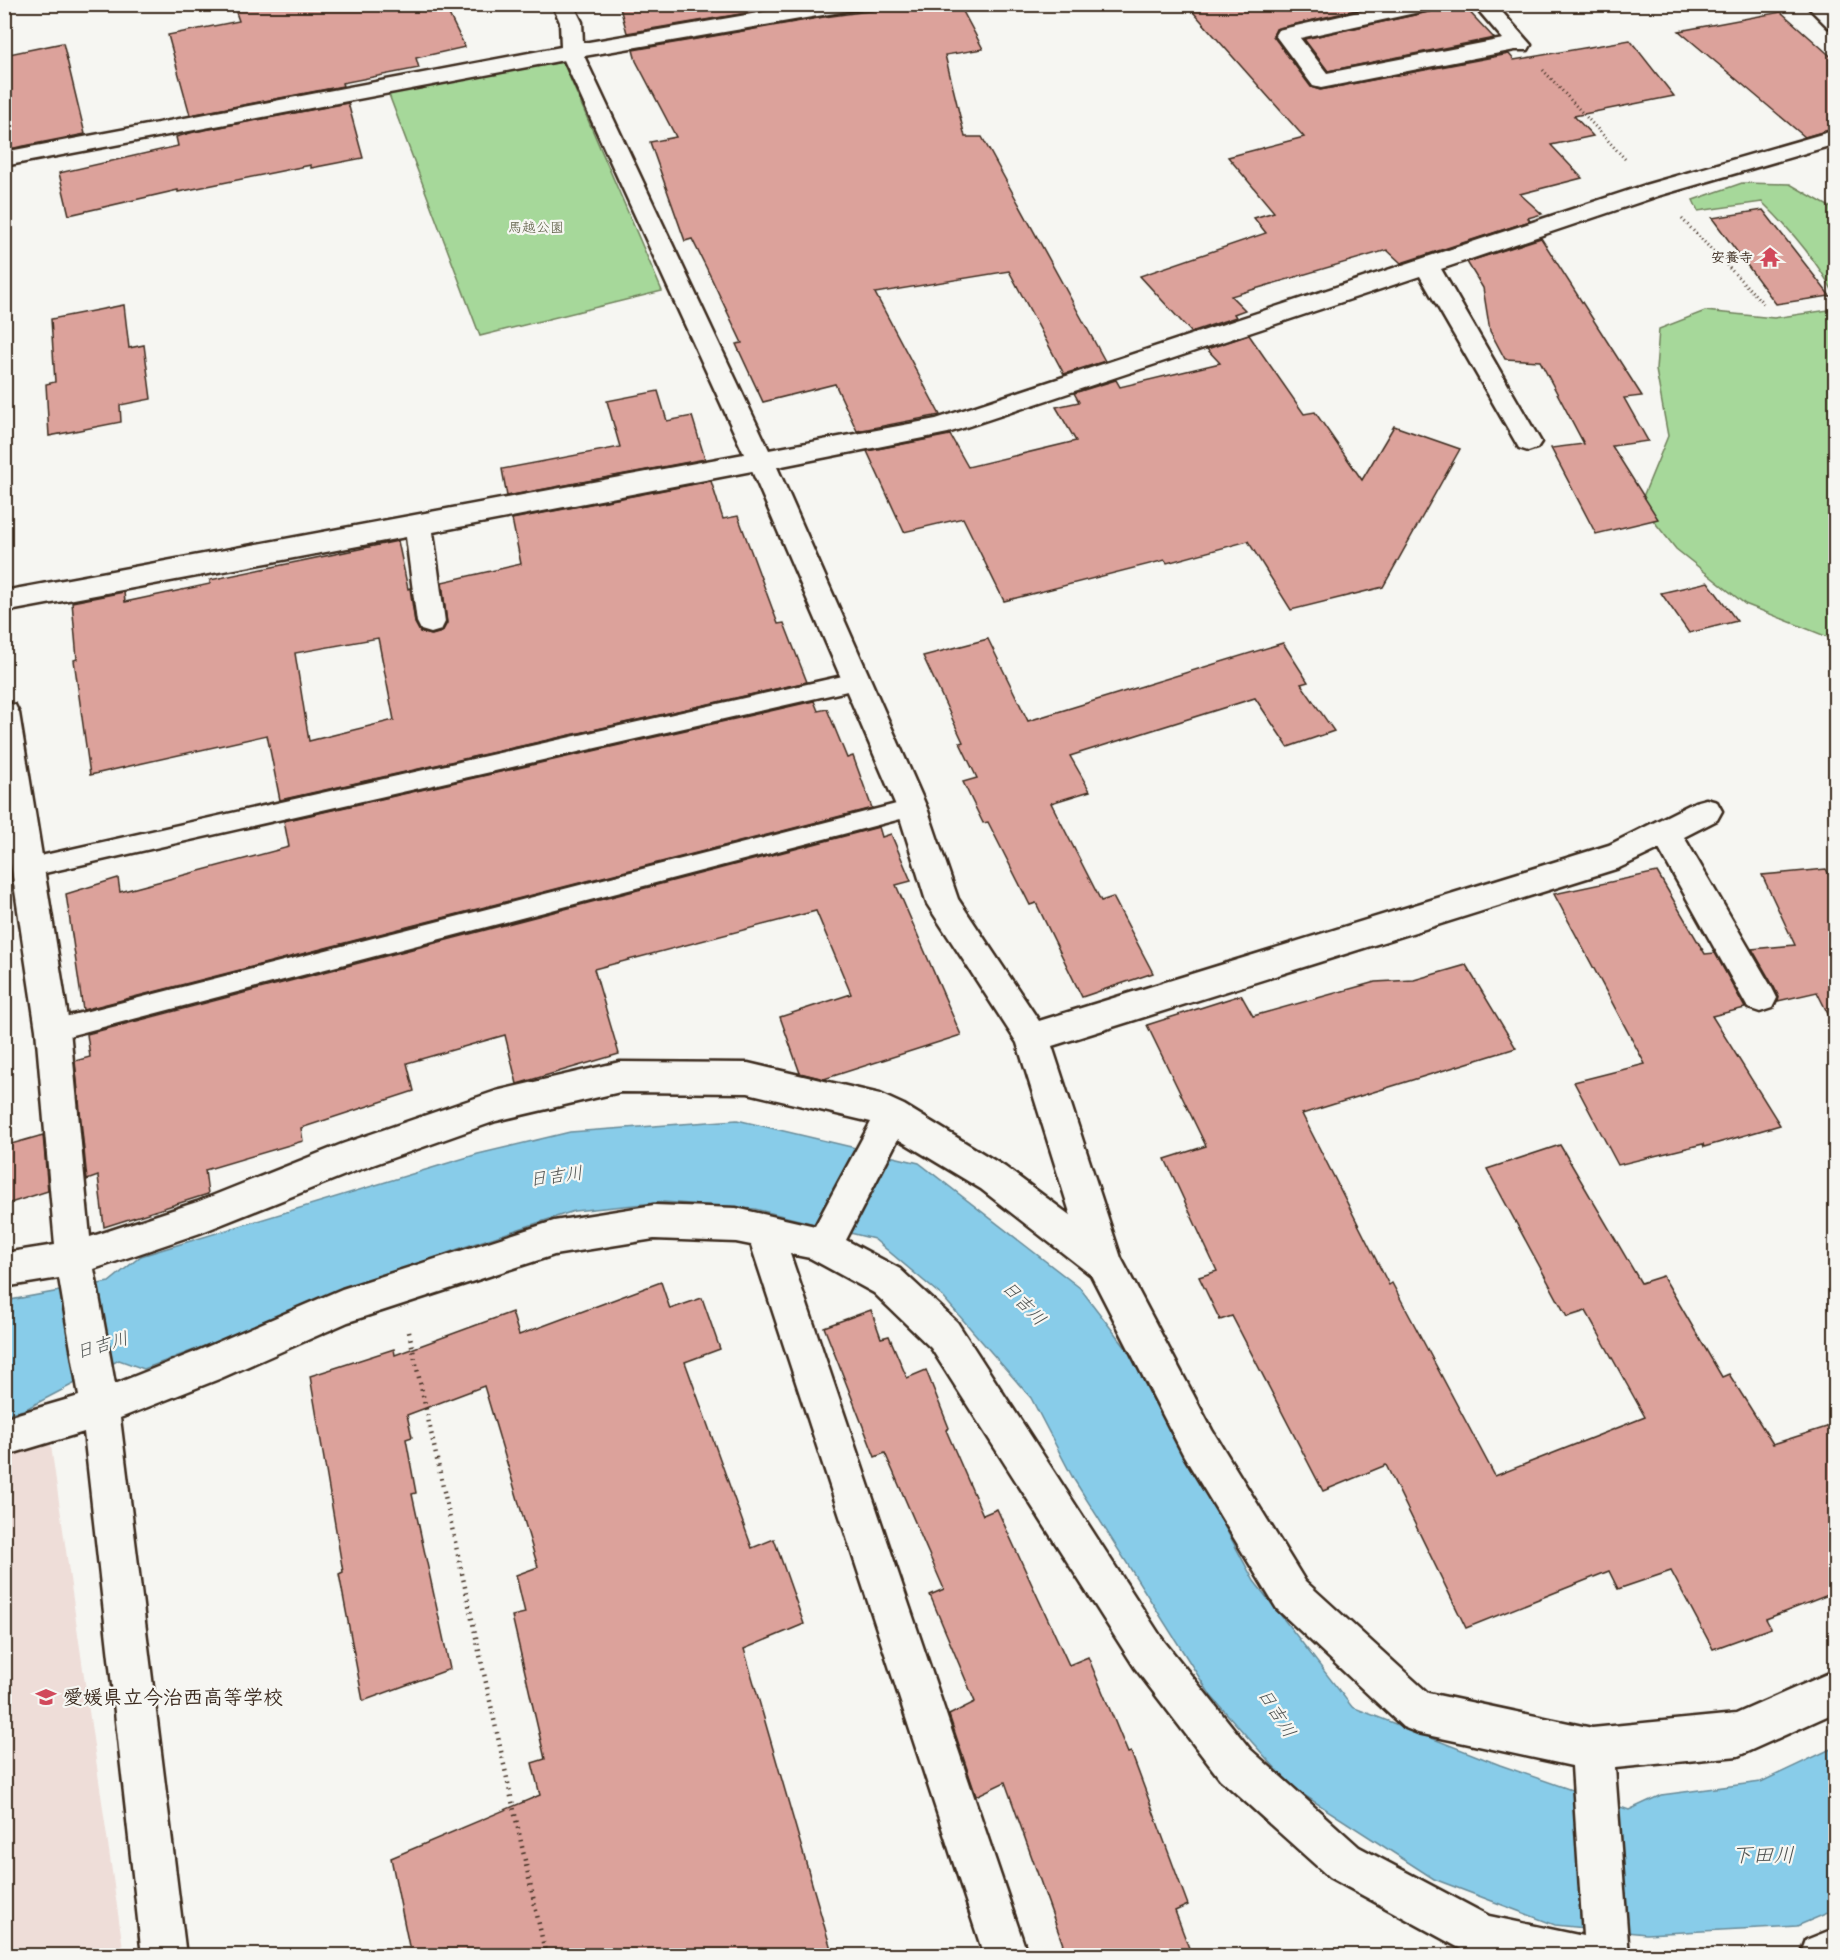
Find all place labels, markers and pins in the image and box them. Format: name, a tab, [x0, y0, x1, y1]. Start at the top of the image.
temple icon: 安養寺	[1758, 245, 1782, 269]
place label: 安養寺	[1711, 248, 1753, 268]
place label: 愛媛県立今治西高等学校	[63, 1684, 283, 1712]
school or university icon: 愛媛県立今治西高等学校	[34, 1685, 58, 1709]

